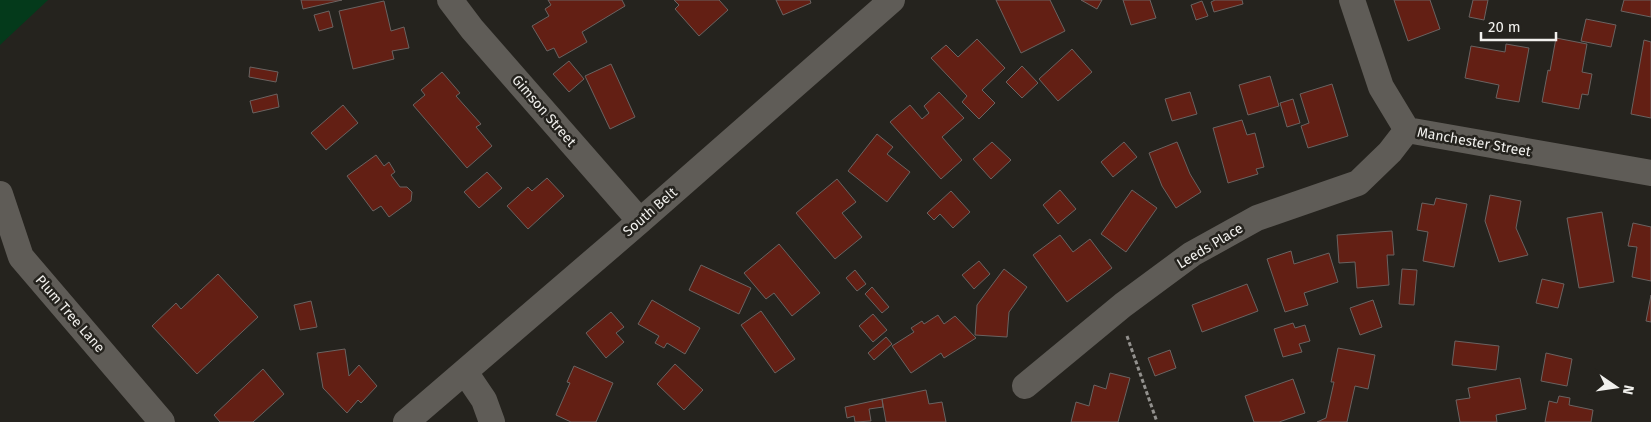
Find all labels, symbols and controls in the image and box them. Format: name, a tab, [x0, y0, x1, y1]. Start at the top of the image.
scale bar	[1481, 10, 1556, 42]
text: 20 m	[1488, 18, 1521, 36]
street label: Gimson Street	[508, 72, 580, 151]
street label: Manchester Street	[1416, 124, 1533, 161]
street label: South Belt	[619, 183, 681, 240]
street label: Leeds Place	[1174, 220, 1246, 272]
street label: Plum Tree Lane	[32, 272, 108, 356]
north arrow	[1591, 362, 1641, 412]
text: N	[1619, 383, 1638, 396]

